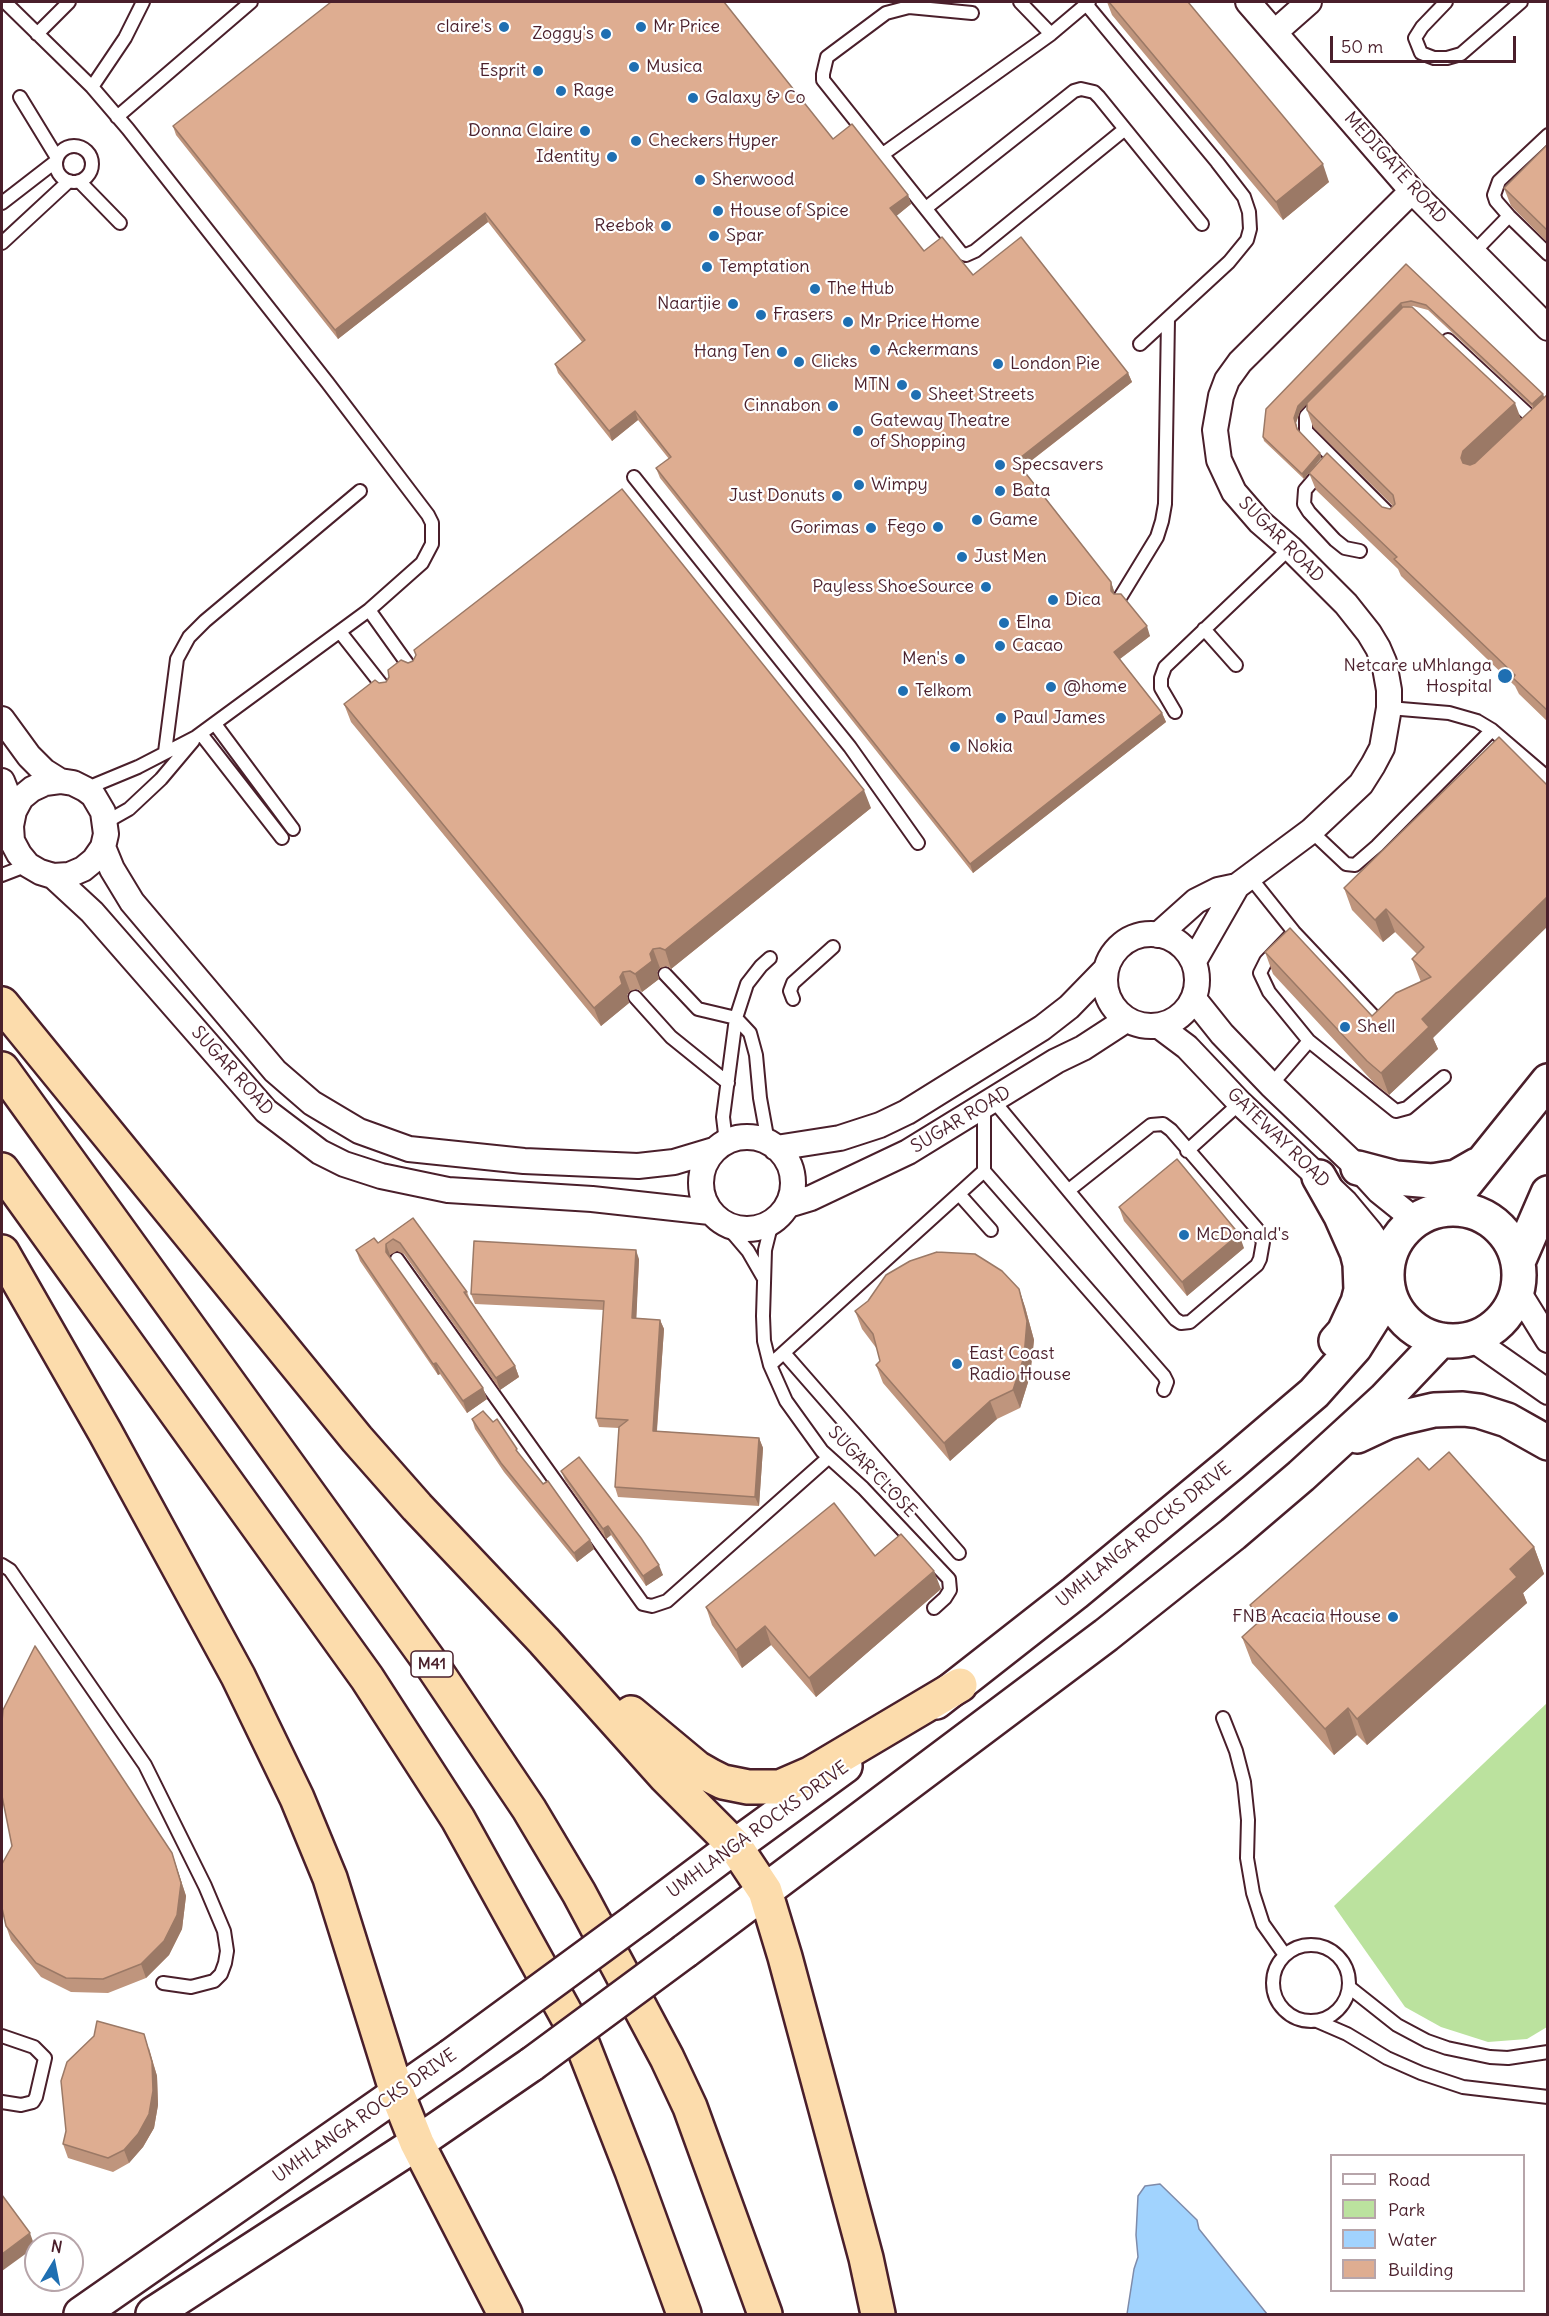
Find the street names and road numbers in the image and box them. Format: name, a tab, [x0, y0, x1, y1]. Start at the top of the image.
street label: MEDIGATE ROAD	[1339, 108, 1451, 228]
street label: SUGAR ROAD	[1234, 493, 1328, 587]
street label: SUGAR ROAD	[186, 1022, 278, 1120]
street label: SUGAR ROAD	[907, 1082, 1015, 1158]
street label: GATEWAY ROAD	[1222, 1084, 1334, 1192]
street label: SUGAR CLOSE	[823, 1422, 921, 1522]
street label: UMHLANGA ROCKS DRIVE	[1052, 1458, 1236, 1612]
road number: M41	[411, 1651, 453, 1677]
street label: UMHLANGA ROCKS DRIVE	[663, 1757, 853, 1903]
street label: UMHLANGA ROCKS DRIVE	[269, 2044, 461, 2188]

